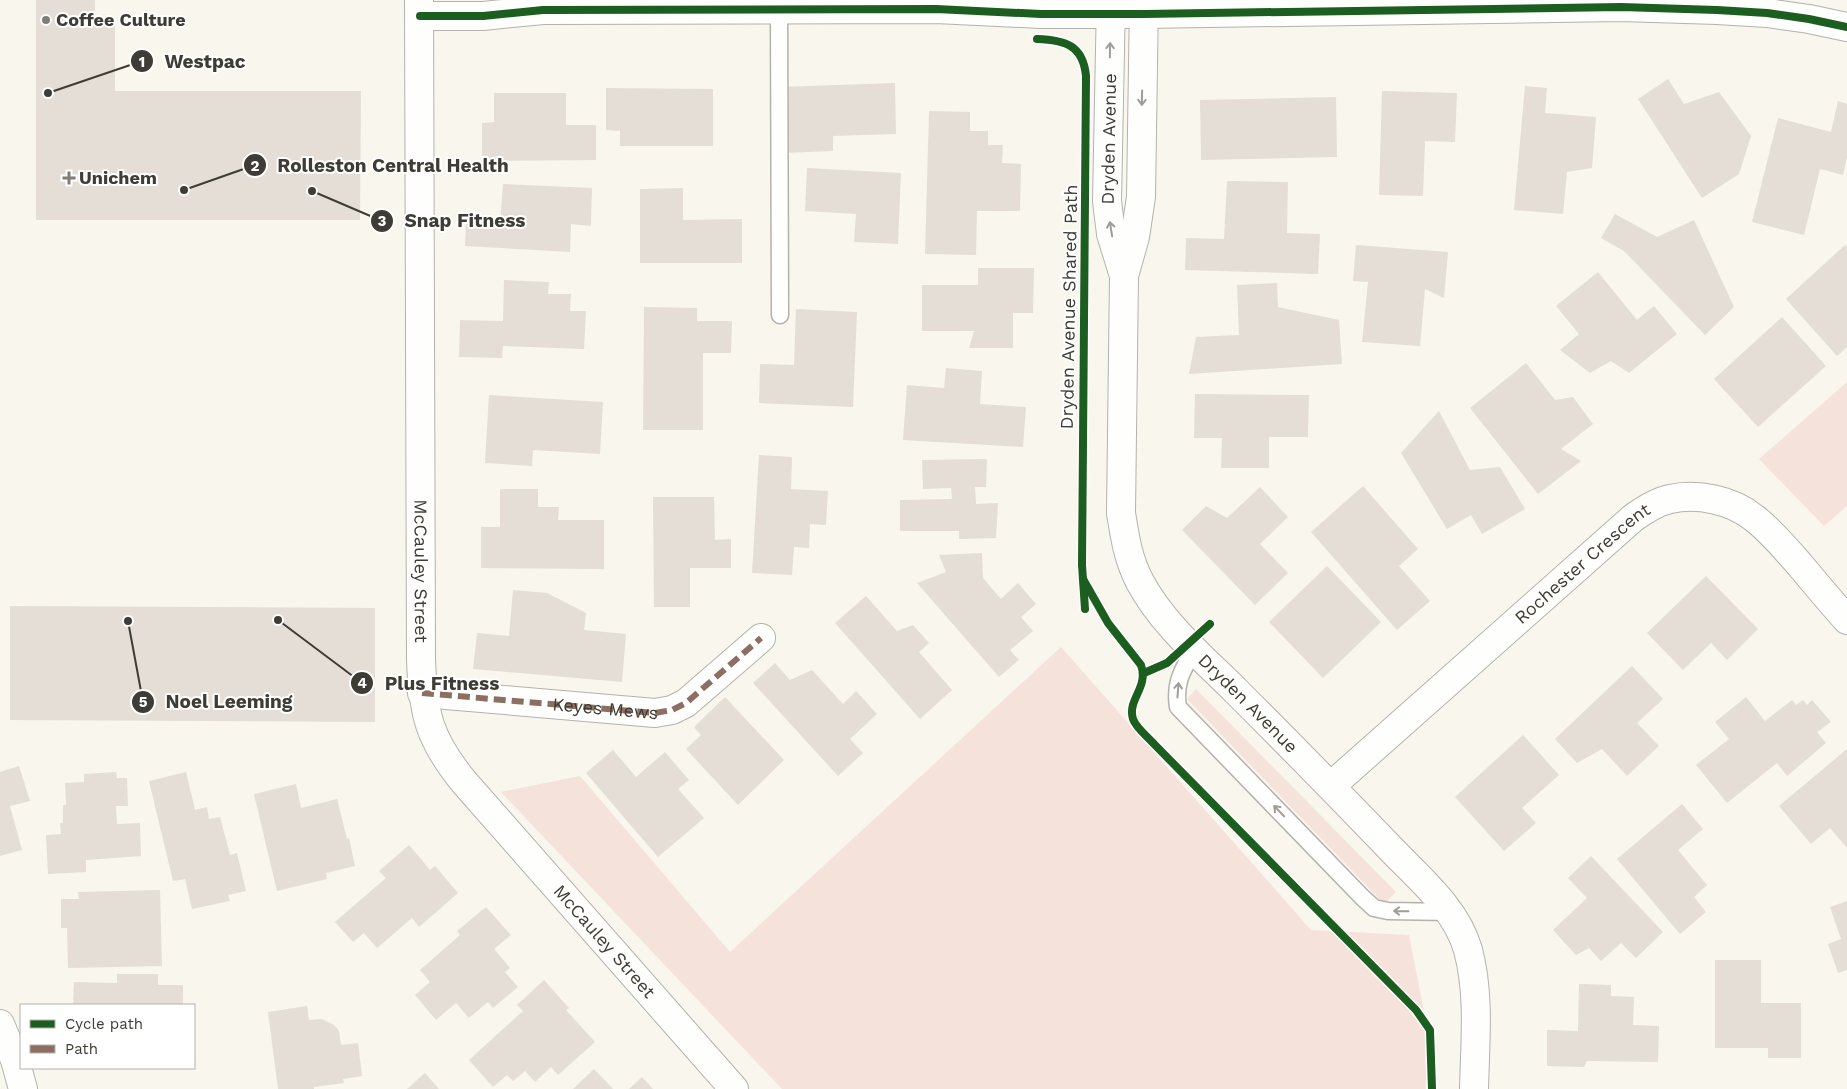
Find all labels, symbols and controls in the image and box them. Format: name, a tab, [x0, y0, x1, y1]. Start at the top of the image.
place label: Coffee Culture	[56, 9, 186, 30]
marker: Coffee Culture	[40, 14, 52, 26]
one-way arrow	[1105, 42, 1115, 58]
callout: Westpac	[130, 44, 256, 78]
text: Westpac	[165, 50, 246, 73]
text: 1	[139, 53, 145, 71]
street label: Dryden Avenue	[1097, 73, 1120, 205]
one-way arrow	[1138, 90, 1147, 106]
callout: Rolleston Central Health	[242, 148, 519, 182]
text: Rolleston Central Health	[277, 154, 509, 177]
text: 2	[251, 157, 260, 175]
place label: Unichem	[79, 167, 157, 188]
marker: Unichem	[63, 172, 75, 184]
street label: Dryden Avenue Shared Path	[1056, 184, 1081, 430]
callout: Snap Fitness	[369, 204, 535, 238]
text: Snap Fitness	[405, 209, 525, 232]
text: 3	[378, 212, 387, 230]
one-way arrow	[1105, 222, 1115, 238]
street label: Rochester Crescent	[1510, 498, 1654, 628]
street label: McCauley Street	[411, 499, 432, 643]
street label: Dryden Avenue	[1194, 649, 1302, 757]
callout: Plus Fitness	[350, 666, 509, 700]
text: Plus Fitness	[385, 672, 499, 695]
text: 4	[357, 674, 367, 692]
one-way arrow	[1173, 682, 1182, 698]
callout: Noel Leeming	[130, 685, 302, 719]
text: Noel Leeming	[166, 690, 293, 713]
text: 5	[139, 693, 148, 711]
street label: Keyes Mews	[552, 693, 659, 723]
one-way arrow	[1273, 805, 1285, 818]
street label: McCauley Street	[549, 880, 660, 1002]
one-way arrow	[1393, 906, 1410, 916]
legend	[20, 1004, 195, 1069]
text: Cycle path	[65, 1015, 143, 1033]
text: Path	[65, 1040, 98, 1058]

